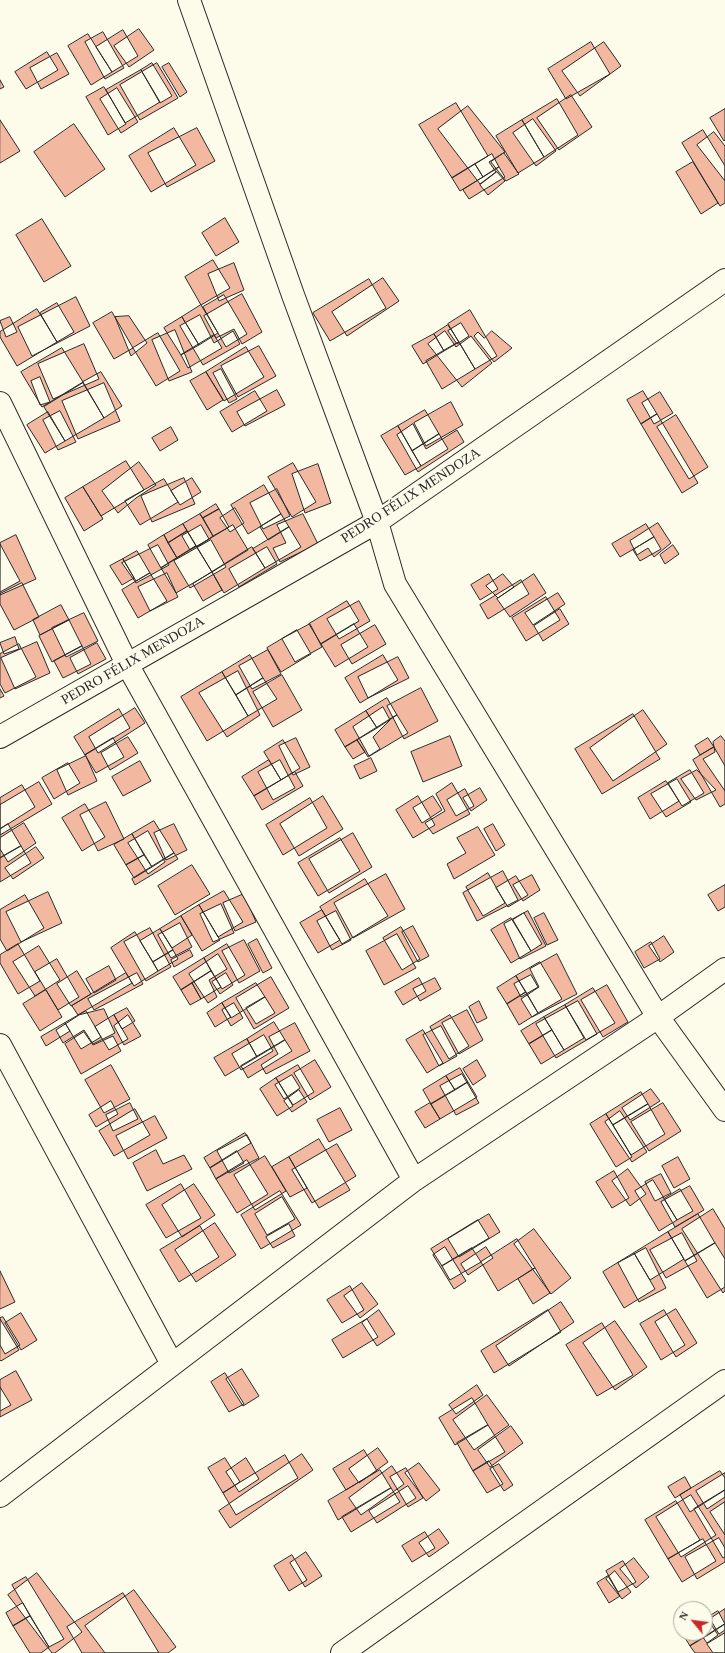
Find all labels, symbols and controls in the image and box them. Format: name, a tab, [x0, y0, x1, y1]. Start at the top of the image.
street label: PEDRO FÉLIX MENDOZA	[338, 445, 484, 547]
street label: PEDRO FÉLIX MENDOZA	[58, 613, 208, 709]
north arrow	[673, 1601, 713, 1641]
text: N	[676, 1609, 691, 1622]

